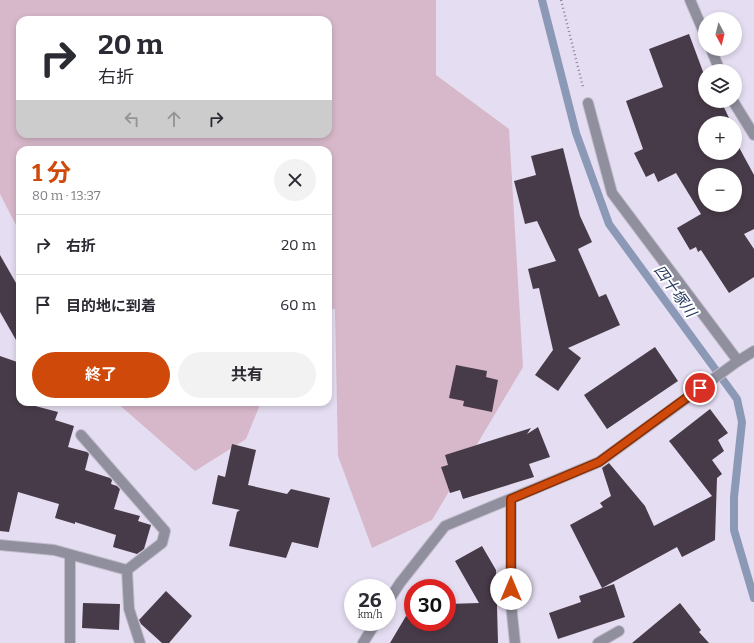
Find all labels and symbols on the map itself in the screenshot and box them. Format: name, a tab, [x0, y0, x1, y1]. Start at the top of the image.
north arrow	[698, 12, 742, 56]
water label: 四十塚川	[650, 261, 701, 322]
pin	[683, 371, 717, 405]
position arrow	[490, 568, 532, 610]
speed limit sign: 30	[404, 579, 456, 631]

